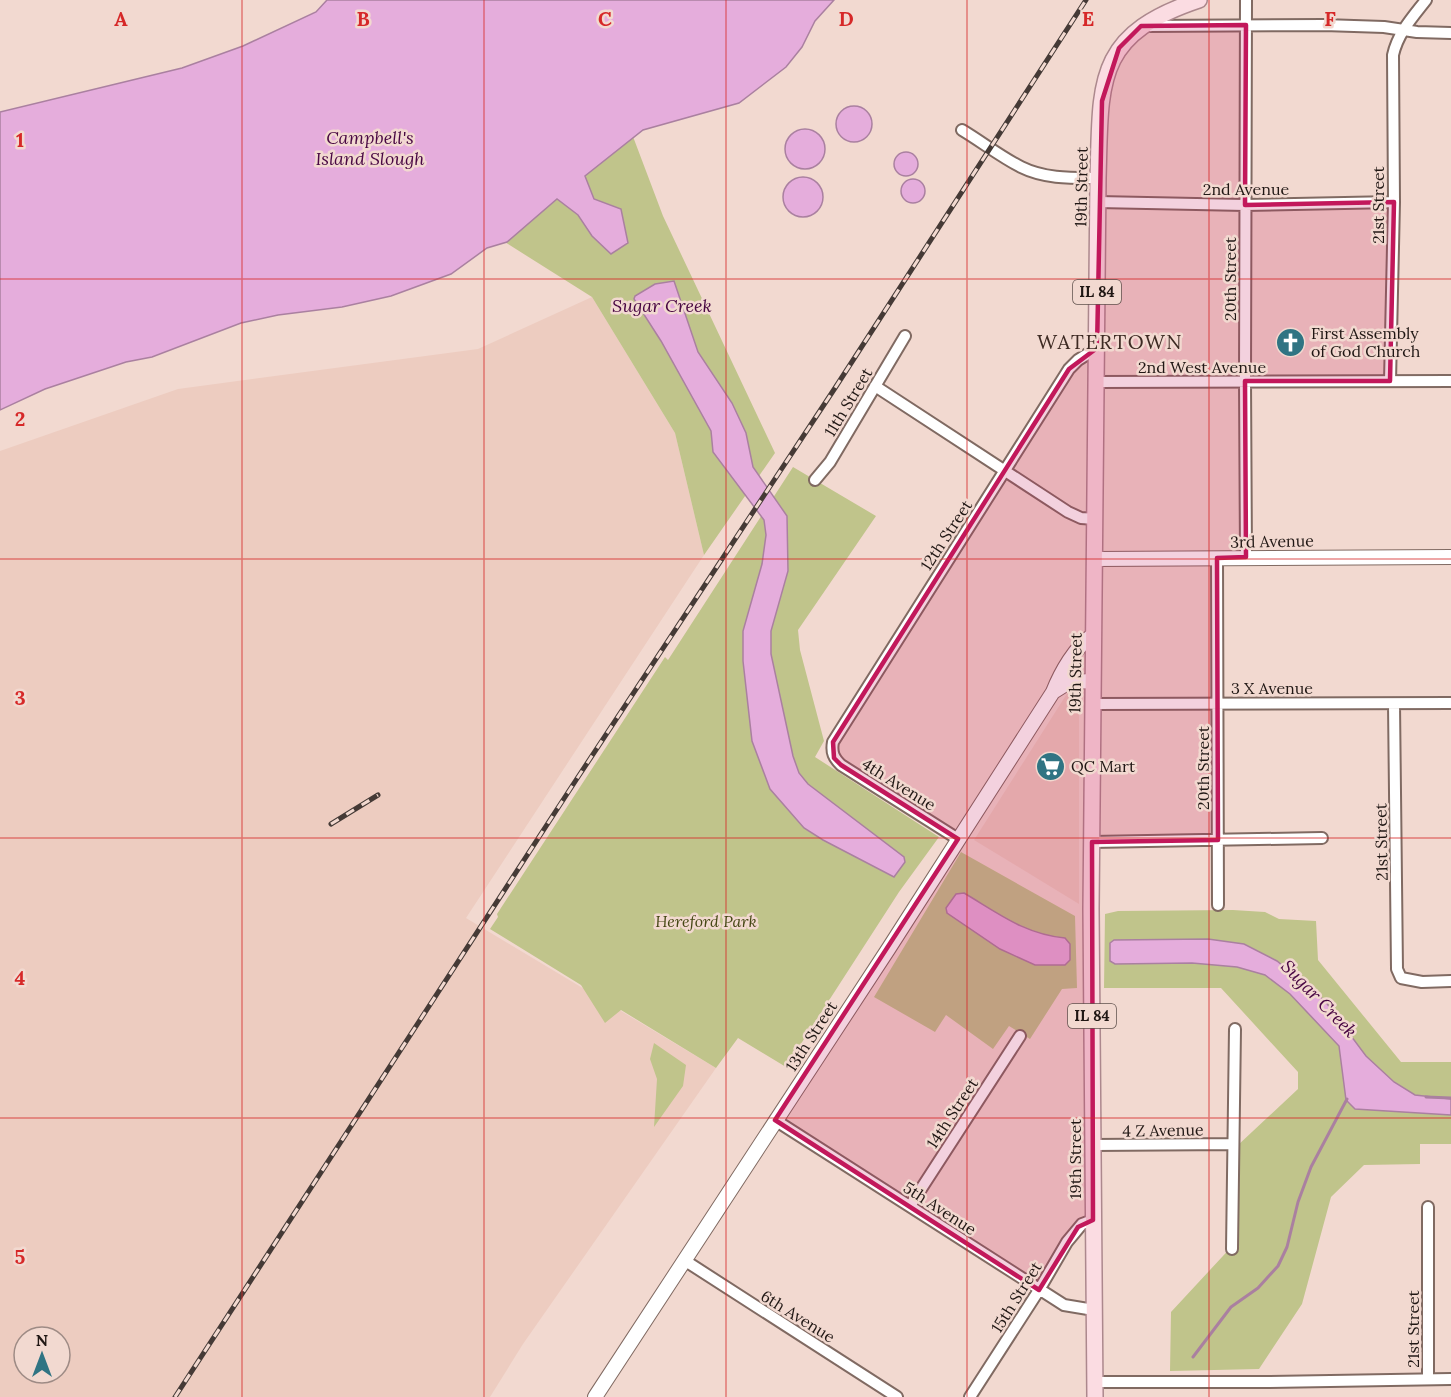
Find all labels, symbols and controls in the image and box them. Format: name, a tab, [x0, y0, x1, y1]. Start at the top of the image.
text: A	[114, 6, 128, 31]
text: B	[356, 6, 370, 31]
text: C	[598, 6, 612, 31]
text: D	[838, 6, 854, 31]
text: E	[1082, 6, 1094, 31]
text: F	[1324, 6, 1336, 31]
water label: Campbell's Island Slough	[315, 126, 425, 170]
text: 1	[16, 127, 24, 152]
street label: 19th Street	[1070, 146, 1092, 227]
street label: 21st Street	[1368, 165, 1388, 244]
street label: 2nd Avenue	[1203, 179, 1290, 199]
street label: 20th Street	[1220, 236, 1240, 321]
road number: IL 84	[1073, 280, 1121, 304]
water label: Sugar Creek	[612, 294, 712, 317]
place label: First Assembly of God Church	[1311, 323, 1421, 361]
church icon: First Assembly of God Church	[1274, 326, 1306, 358]
district label: WATERTOWN	[1037, 329, 1183, 354]
street label: 2nd West Avenue	[1138, 357, 1266, 377]
street label: 11th Street	[820, 363, 877, 440]
text: 2	[15, 406, 25, 431]
street label: 12th Street	[916, 495, 977, 574]
street label: 3rd Avenue	[1230, 530, 1314, 552]
street label: 19th Street	[1064, 632, 1086, 713]
street label: 3 X Avenue	[1231, 678, 1313, 698]
text: 3	[14, 685, 26, 710]
street label: 20th Street	[1193, 725, 1213, 810]
supermarket icon: QC Mart	[1034, 750, 1066, 782]
street label: 4th Avenue	[859, 754, 940, 815]
place label: QC Mart	[1071, 756, 1136, 776]
street label: 21st Street	[1370, 802, 1392, 881]
park label: Hereford Park	[655, 911, 757, 931]
water label: Sugar Creek	[1276, 955, 1362, 1043]
text: 4	[15, 965, 26, 990]
street label: 13th Street	[781, 996, 842, 1075]
road number: IL 84	[1068, 1004, 1116, 1028]
street label: 14th Street	[922, 1073, 983, 1152]
street label: 19th Street	[1065, 1118, 1085, 1199]
street label: 4 Z Avenue	[1122, 1119, 1204, 1141]
street label: 5th Avenue	[900, 1177, 981, 1239]
text: 5	[15, 1244, 26, 1269]
street label: 15th Street	[986, 1257, 1046, 1336]
street label: 6th Avenue	[757, 1285, 839, 1347]
street label: 21st Street	[1403, 1289, 1423, 1368]
north arrow	[12, 1325, 72, 1385]
text: N	[36, 1330, 48, 1350]

